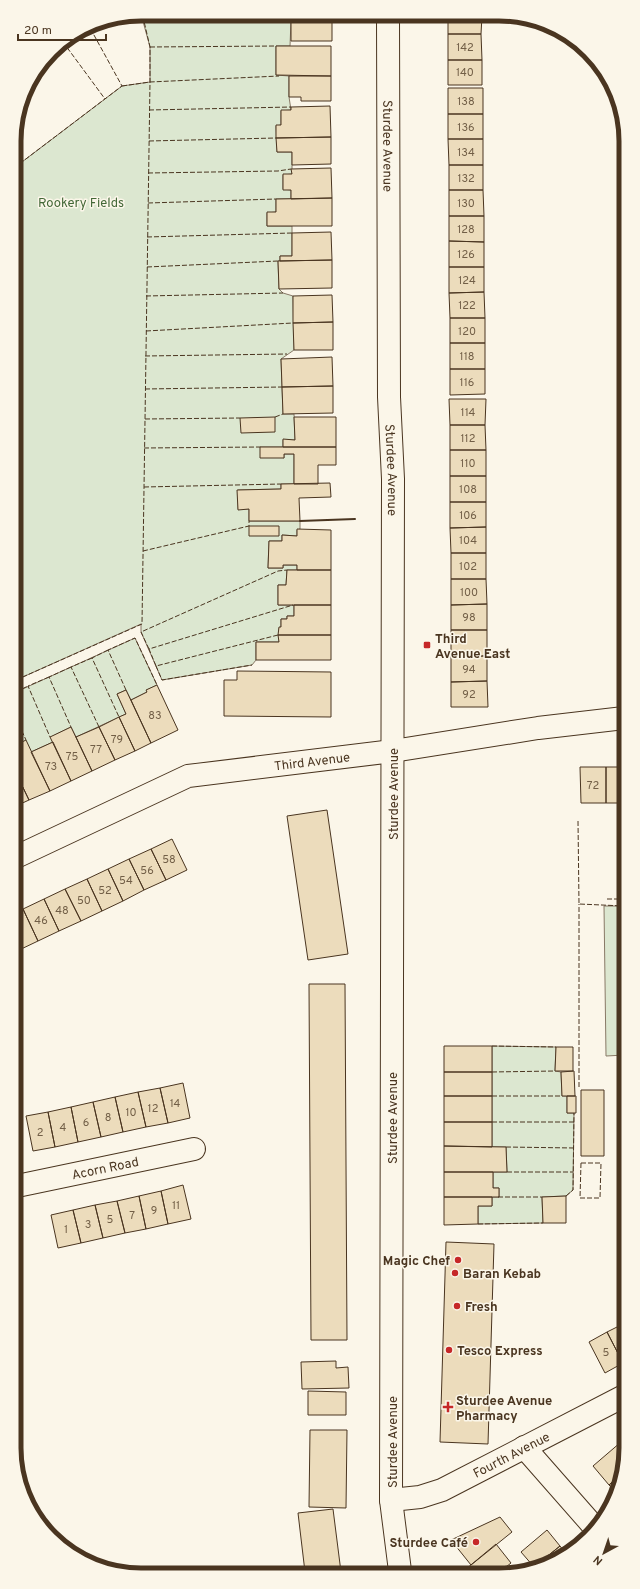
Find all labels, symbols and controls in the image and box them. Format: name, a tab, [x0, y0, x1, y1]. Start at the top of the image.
scale bar	[18, 16, 106, 42]
text: 20 m	[24, 23, 52, 39]
house number: 142	[456, 41, 474, 55]
house number: 140	[456, 66, 474, 80]
house number: 138	[457, 95, 475, 109]
street label: Sturdee Avenue	[378, 100, 394, 192]
house number: 136	[457, 121, 475, 135]
house number: 134	[457, 146, 475, 160]
house number: 132	[457, 172, 475, 186]
park label: Rookery Fields	[38, 196, 124, 212]
house number: 130	[457, 197, 475, 211]
house number: 128	[457, 223, 475, 237]
house number: 126	[457, 248, 475, 262]
house number: 124	[458, 274, 476, 288]
house number: 122	[458, 299, 476, 313]
house number: 120	[458, 325, 476, 339]
house number: 118	[460, 350, 474, 364]
house number: 116	[460, 376, 474, 390]
house number: 114	[461, 406, 476, 420]
street label: Sturdee Avenue	[380, 424, 399, 516]
house number: 112	[461, 432, 475, 446]
house number: 110	[460, 457, 476, 471]
house number: 108	[459, 483, 477, 497]
house number: 106	[459, 509, 477, 523]
house number: 104	[459, 534, 477, 548]
house number: 102	[459, 560, 477, 574]
house number: 100	[460, 586, 478, 600]
house number: 98	[462, 611, 476, 625]
place label: Third Avenue East	[435, 632, 510, 663]
marker: Third Avenue East	[422, 640, 432, 650]
house number: 94	[462, 663, 476, 677]
house number: 92	[462, 688, 476, 702]
house number: 83	[148, 709, 162, 723]
house number: 79	[111, 733, 123, 747]
house number: 77	[90, 743, 102, 757]
street label: Sturdee Avenue	[387, 748, 403, 840]
house number: 75	[66, 750, 78, 764]
street label: Third Avenue	[273, 750, 351, 775]
house number: 73	[45, 760, 57, 774]
house number: 72	[587, 779, 599, 793]
house number: 58	[162, 853, 176, 867]
house number: 56	[140, 864, 154, 878]
house number: 54	[119, 874, 133, 888]
house number: 52	[98, 884, 112, 898]
house number: 50	[77, 894, 91, 908]
house number: 48	[55, 904, 69, 918]
house number: 46	[34, 914, 48, 928]
street label: Sturdee Avenue	[386, 1072, 402, 1164]
house number: 14	[170, 1097, 181, 1111]
house number: 12	[148, 1102, 158, 1116]
house number: 10	[125, 1106, 137, 1120]
house number: 8	[105, 1111, 111, 1125]
house number: 6	[83, 1116, 89, 1130]
house number: 4	[60, 1121, 67, 1135]
house number: 2	[37, 1126, 43, 1140]
street label: Acorn Road	[71, 1155, 140, 1184]
house number: 11	[172, 1199, 180, 1213]
house number: 9	[151, 1204, 157, 1218]
house number: 7	[129, 1209, 135, 1223]
house number: 5	[107, 1213, 114, 1227]
house number: 3	[85, 1218, 91, 1232]
house number: 1	[64, 1223, 68, 1237]
place label: Magic Chef	[383, 1254, 450, 1270]
marker: Magic Chef	[453, 1255, 463, 1265]
place label: Baran Kebab	[463, 1267, 541, 1283]
marker: Baran Kebab	[450, 1268, 460, 1278]
place label: Fresh	[465, 1300, 498, 1316]
marker: Fresh	[452, 1301, 462, 1311]
place label: Tesco Express	[457, 1344, 543, 1360]
marker: Tesco Express	[444, 1345, 454, 1355]
house number: 5	[603, 1346, 610, 1360]
place label: Sturdee Avenue Pharmacy	[456, 1394, 552, 1425]
street label: Sturdee Avenue	[386, 1396, 402, 1488]
marker: Sturdee Avenue Pharmacy	[443, 1402, 453, 1412]
street label: Fourth Avenue	[471, 1430, 553, 1483]
north arrow	[584, 1533, 624, 1573]
place label: Sturdee Café	[389, 1536, 468, 1552]
marker: Sturdee Café	[471, 1537, 481, 1547]
text: N	[591, 1552, 606, 1568]

